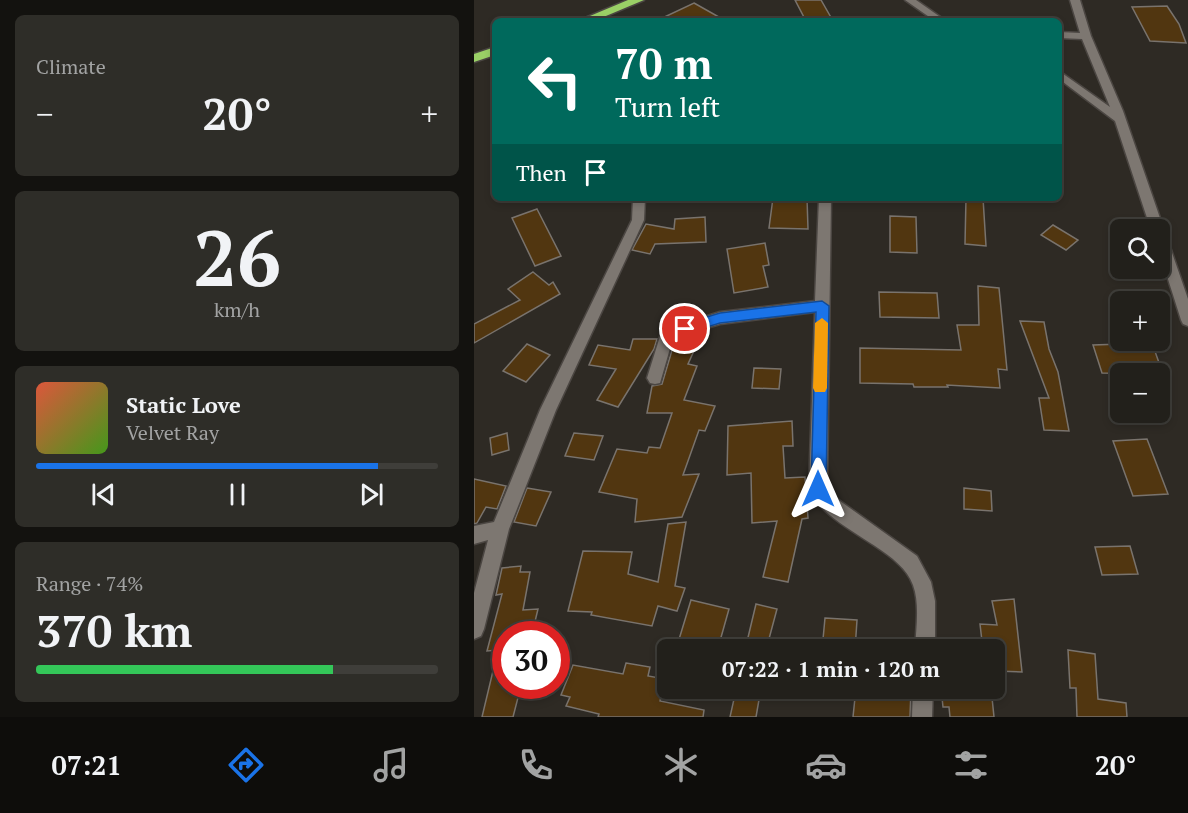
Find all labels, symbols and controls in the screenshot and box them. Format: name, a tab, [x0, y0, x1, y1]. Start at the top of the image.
text: 70 m	[615, 35, 713, 91]
icon: left	[516, 42, 594, 120]
text: Climate	[36, 53, 106, 80]
text: 20°	[202, 83, 272, 143]
text: Turn left	[615, 89, 720, 125]
text: −	[36, 92, 54, 135]
text: +	[420, 92, 438, 135]
icon: arrive	[579, 156, 612, 189]
text: Then	[516, 158, 567, 187]
text: 26	[193, 205, 281, 308]
map controls	[1110, 219, 1170, 423]
button: search	[1110, 219, 1170, 279]
button: +	[1110, 291, 1170, 351]
text: km/h	[214, 296, 260, 323]
pin	[659, 303, 710, 354]
icon: arrive	[668, 312, 701, 345]
button: −	[1110, 363, 1170, 423]
text: Static Love	[126, 390, 241, 419]
text: Velvet Ray	[126, 419, 219, 446]
position arrow	[786, 457, 850, 521]
icon: previous	[87, 478, 120, 511]
icon: pause	[221, 478, 254, 511]
icon: next	[355, 478, 388, 511]
text: Range · 74%	[36, 570, 143, 597]
text: 370 km	[36, 600, 192, 660]
speed limit sign: 30	[492, 621, 570, 699]
text: 07:22 · 1 min · 120 m	[722, 654, 940, 683]
icon: directions	[225, 744, 267, 786]
icon: music	[370, 744, 412, 786]
icon: phone	[515, 744, 557, 786]
icon: climate	[660, 744, 702, 786]
icon: car	[805, 744, 847, 786]
icon: filters	[950, 744, 992, 786]
text: 07:21	[52, 747, 122, 783]
text: 20°	[1095, 747, 1136, 783]

